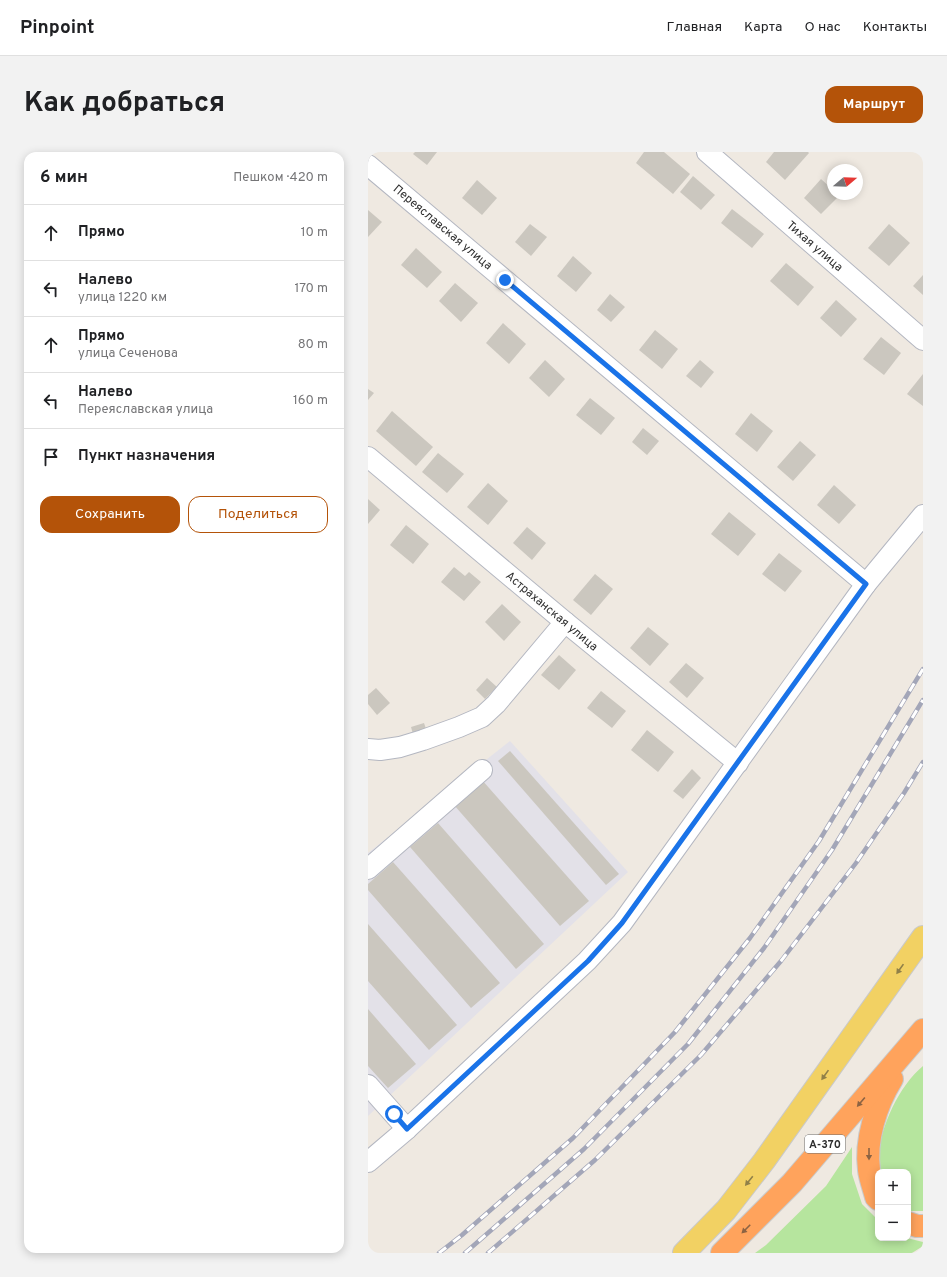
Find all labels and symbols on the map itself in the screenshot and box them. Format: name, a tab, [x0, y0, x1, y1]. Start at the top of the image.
north arrow	[827, 164, 863, 200]
street label: Переяславская улица	[389, 182, 495, 274]
street label: Тихая улица	[783, 218, 846, 276]
route end	[496, 271, 514, 289]
street label: Астраханская улица	[502, 568, 601, 655]
one-way arrow	[896, 964, 904, 975]
one-way arrow	[821, 1070, 829, 1081]
one-way arrow	[857, 1097, 866, 1108]
route start	[385, 1105, 403, 1123]
road number: А-370	[805, 1135, 845, 1153]
one-way arrow	[866, 1148, 872, 1161]
one-way arrow	[745, 1175, 753, 1186]
one-way arrow	[741, 1224, 751, 1234]

